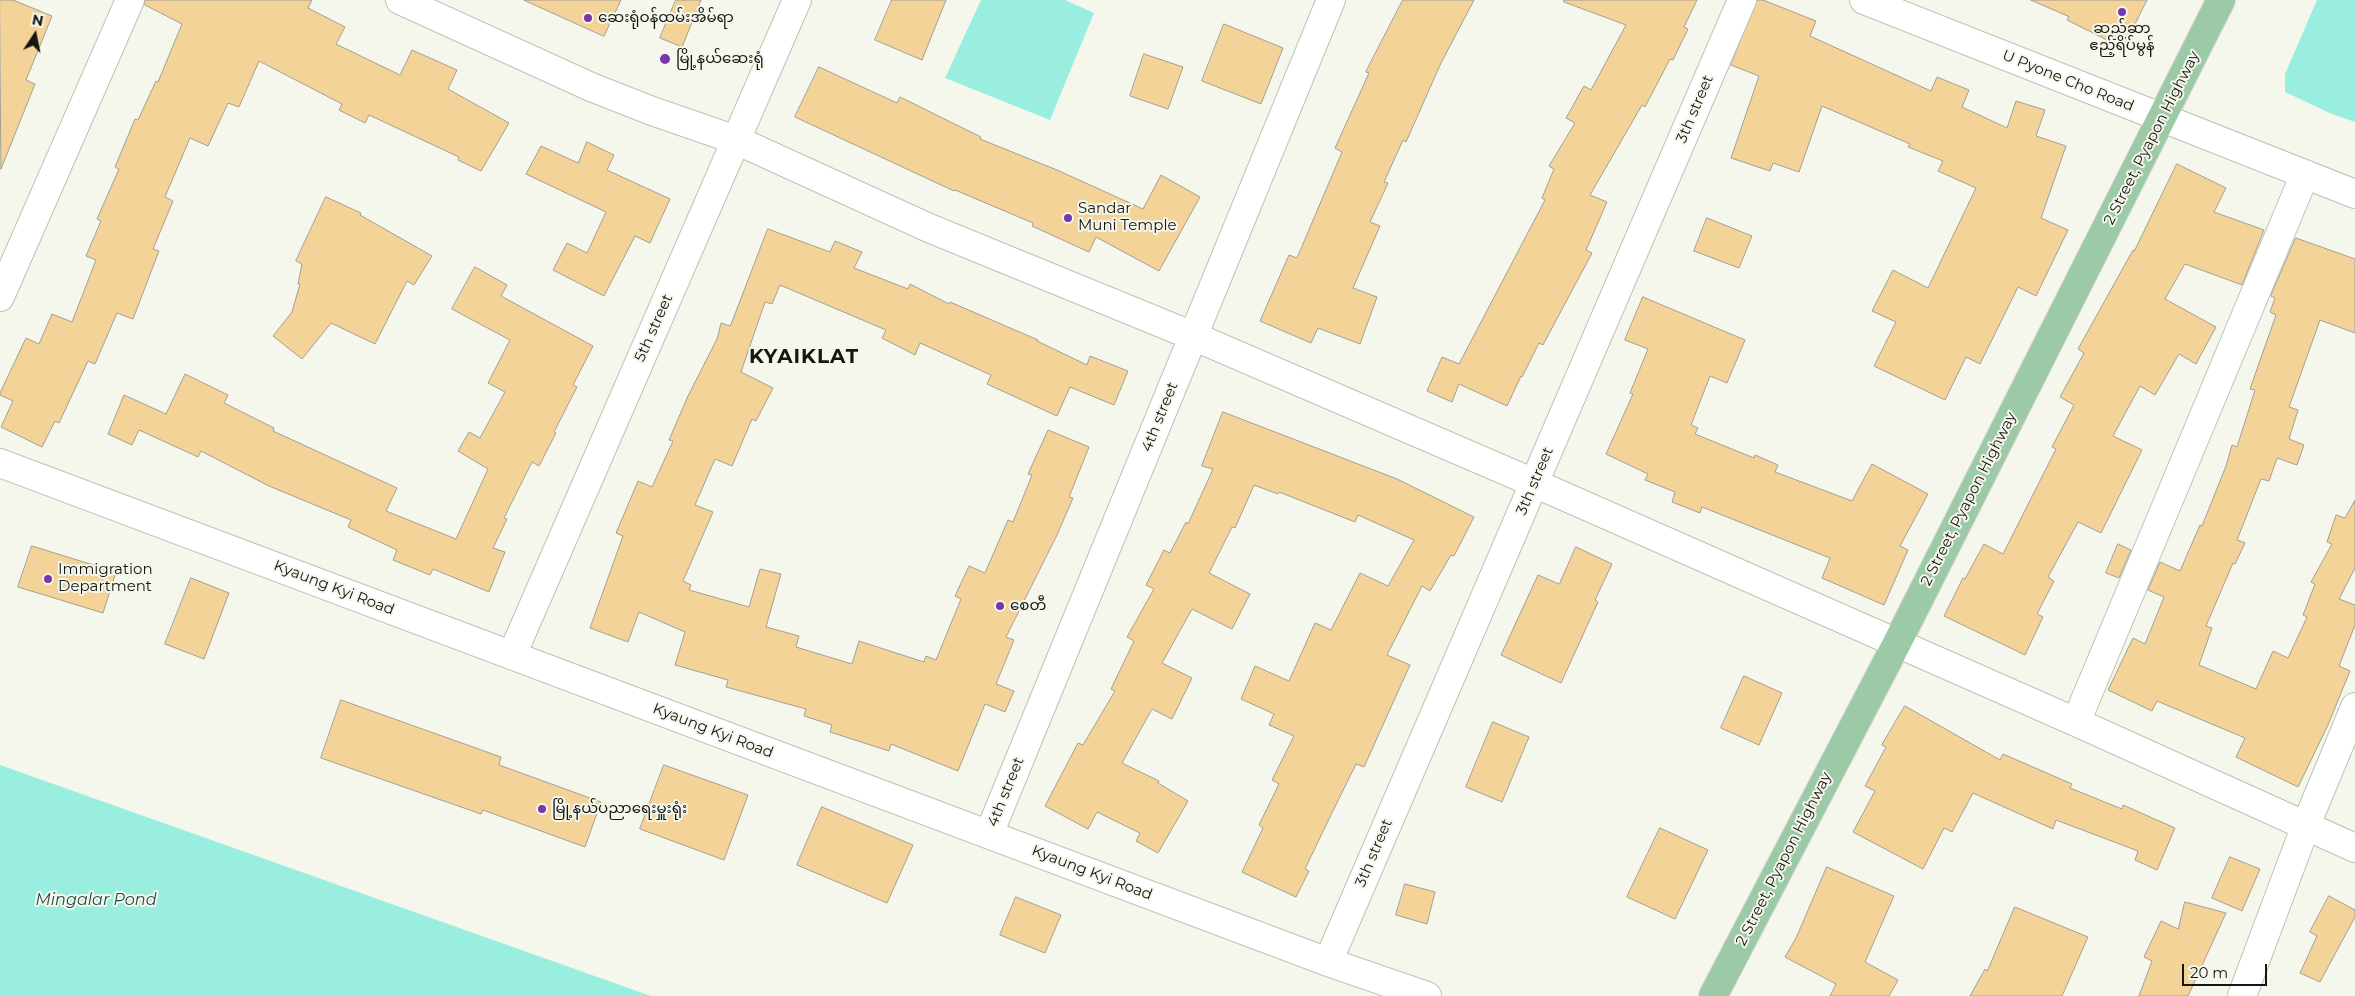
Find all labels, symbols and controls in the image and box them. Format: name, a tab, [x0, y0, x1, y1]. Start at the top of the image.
marker: ဆည်ဆာ ဧည့်ရိပ်မွန်	[2116, 6, 2128, 18]
place label: ဆေးရုံဝန်ထမ်းအိမ်ရာ	[598, 9, 734, 27]
north arrow	[10, 10, 60, 60]
text: N	[31, 10, 45, 30]
marker: ဆေးရုံဝန်ထမ်းအိမ်ရာ	[582, 12, 594, 24]
place label: ဆည်ဆာ ဧည့်ရိပ်မွန်	[2089, 20, 2155, 55]
street label: U Pyone Cho Road	[2000, 46, 2136, 116]
street label: 2 Street, Pyapon Highway	[2100, 48, 2204, 228]
place label: မြို့နယ်ဆေးရုံ	[676, 50, 764, 68]
marker: မြို့နယ်ဆေးရုံ	[658, 52, 672, 66]
street label: 3th street	[1673, 72, 1717, 146]
place label: Sandar Muni Temple	[1078, 200, 1177, 235]
marker: Sandar Muni Temple	[1062, 212, 1074, 224]
street label: 5th street	[631, 291, 677, 365]
district label: KYAIKLAT	[748, 345, 860, 369]
street label: 4th street	[1138, 380, 1182, 454]
street label: 2 Street, Pyapon Highway	[1917, 409, 2021, 589]
street label: 3th street	[1513, 444, 1557, 518]
street label: Kyaung Kyi Road	[271, 557, 397, 619]
place label: Immigration Department	[58, 561, 153, 596]
marker: Immigration Department	[42, 573, 54, 585]
place label: စေတီ	[1010, 597, 1046, 615]
marker: စေတီ	[994, 600, 1006, 612]
street label: Kyaung Kyi Road	[650, 700, 776, 762]
street label: 4th street	[984, 755, 1028, 829]
street label: 2 Street, Pyapon Highway	[1732, 769, 1836, 949]
place label: မြို့နယ်ပညာရေးမှူးရုံး	[552, 800, 687, 818]
marker: မြို့နယ်ပညာရေးမှူးရုံး	[536, 803, 548, 815]
street label: 3th street	[1352, 816, 1396, 890]
street label: Kyaung Kyi Road	[1029, 842, 1155, 904]
water label: Mingalar Pond	[36, 890, 156, 910]
scale bar	[2185, 954, 2270, 986]
text: 20 m	[2190, 963, 2228, 982]

